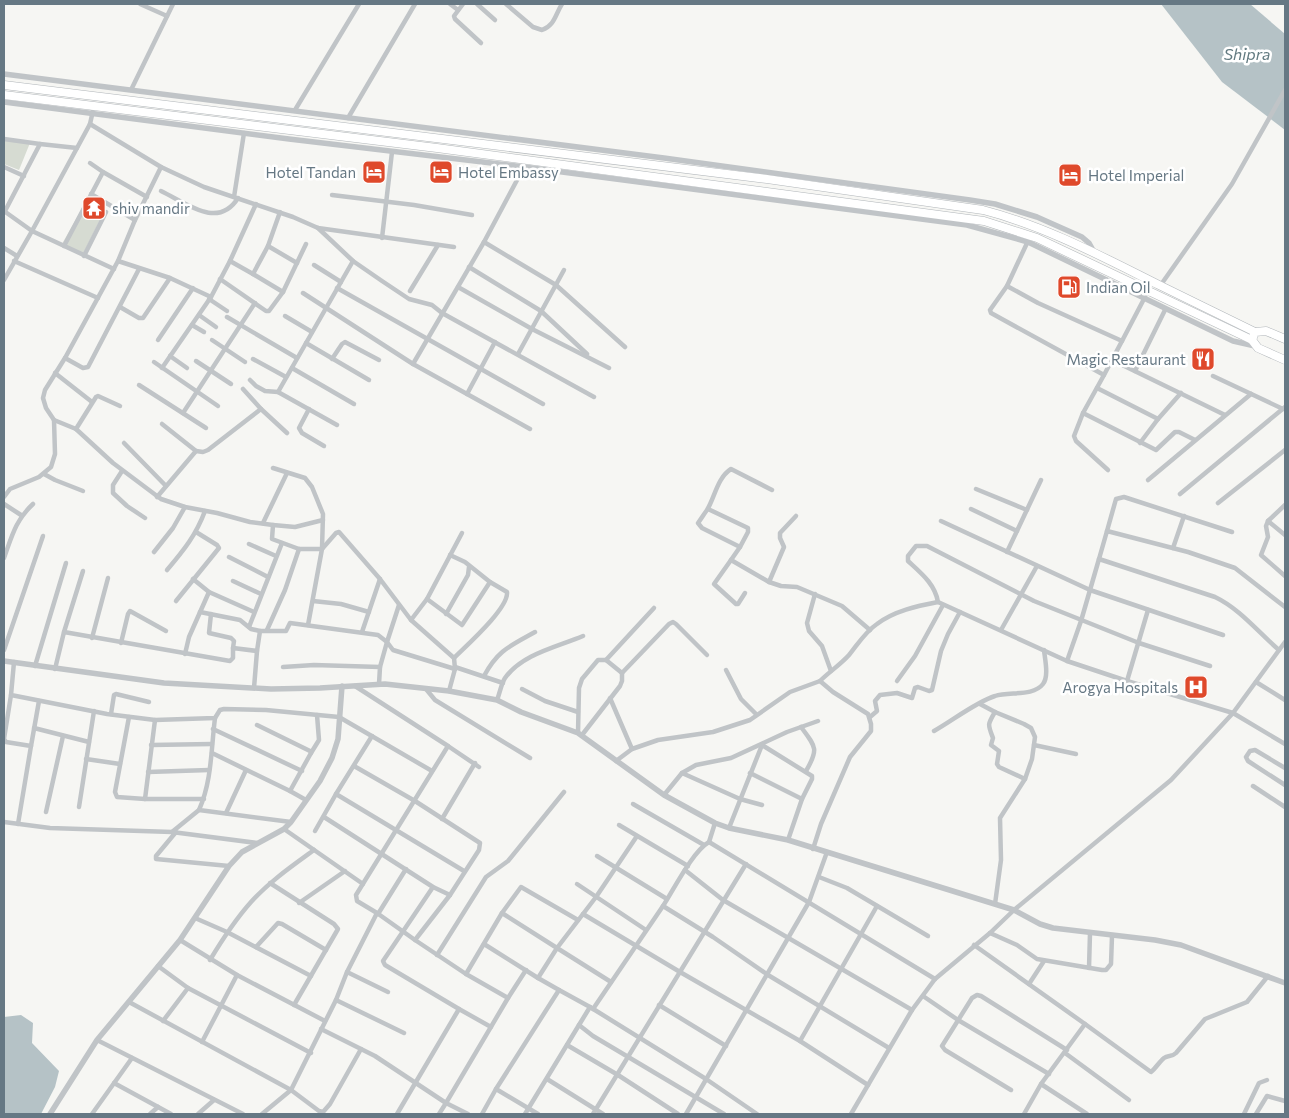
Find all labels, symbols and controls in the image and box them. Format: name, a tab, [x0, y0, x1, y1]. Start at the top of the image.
water label: Shipra	[1224, 44, 1270, 63]
hotel icon: Hotel Tandan	[361, 159, 387, 185]
hotel icon: Hotel Embassy	[428, 159, 454, 185]
hotel icon: Hotel Imperial	[1057, 162, 1083, 188]
place label: Hotel Tandan	[265, 163, 356, 181]
place label: Hotel Embassy	[458, 163, 559, 181]
place label: Hotel Imperial	[1088, 166, 1184, 184]
temple icon: shiv mandir	[81, 195, 107, 221]
place label: shiv mandir	[112, 199, 190, 217]
fuel station icon: Indian Oil	[1056, 274, 1082, 300]
place label: Indian Oil	[1086, 278, 1151, 296]
restaurant icon: Magic Restaurant	[1190, 346, 1216, 372]
place label: Magic Restaurant	[1067, 350, 1186, 368]
hospital icon: Arogya Hospitals	[1183, 674, 1209, 700]
place label: Arogya Hospitals	[1062, 678, 1178, 696]

